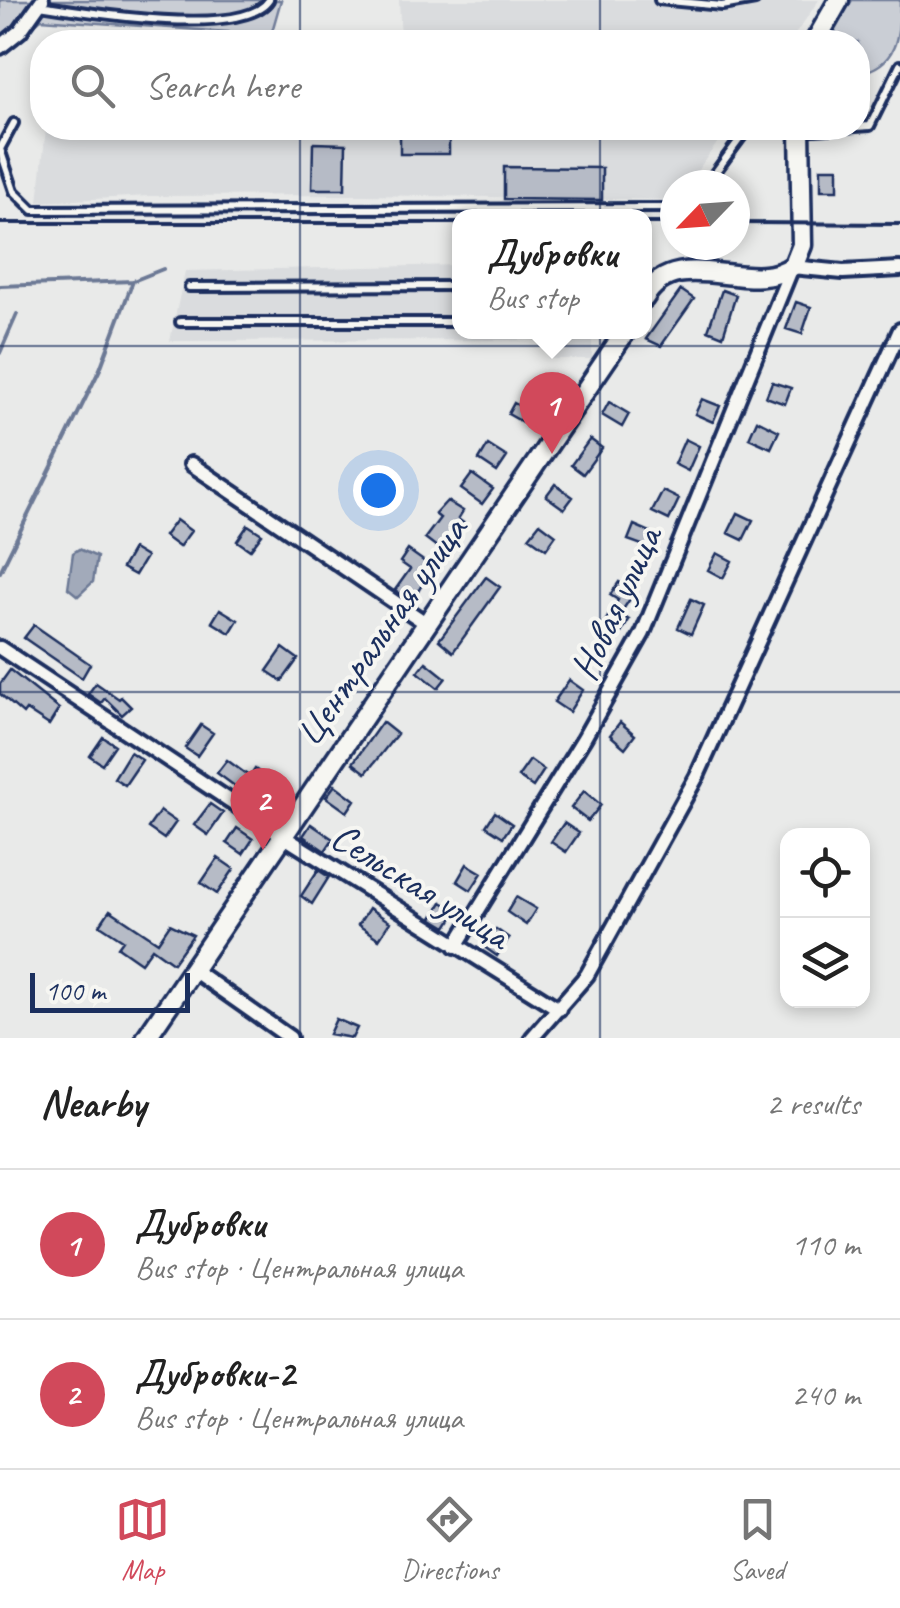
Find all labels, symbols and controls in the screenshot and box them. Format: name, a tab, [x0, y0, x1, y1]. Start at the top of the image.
search box	[30, 30, 870, 140]
icon: search	[65, 58, 120, 113]
text: Search here	[145, 62, 300, 109]
north arrow	[660, 170, 750, 260]
popup	[452, 209, 652, 339]
text: Дубровки	[487, 230, 617, 277]
text: Bus stop	[487, 277, 579, 318]
pin: 1	[520, 372, 584, 454]
your location	[353, 465, 404, 516]
street label: Центральная улица	[283, 505, 480, 756]
street label: Новая улица	[559, 515, 675, 688]
pin: 2	[230, 768, 296, 850]
street label: Сельская улица	[322, 811, 522, 962]
map controls	[780, 828, 870, 1008]
button: locate	[780, 828, 870, 918]
button: layers	[780, 918, 870, 1008]
scale bar	[30, 968, 190, 1013]
text: 100 m	[45, 973, 105, 1008]
text: Nearby	[40, 1077, 146, 1130]
text: 2 results	[766, 1083, 860, 1124]
text: Дубровки	[135, 1200, 265, 1247]
text: 1	[65, 1224, 80, 1265]
text: 110 m	[791, 1224, 860, 1265]
text: Bus stop · Центральная улица	[135, 1247, 463, 1288]
text: Дубровки-2	[135, 1350, 295, 1397]
text: 2	[65, 1374, 80, 1415]
text: 240 m	[791, 1374, 860, 1415]
text: Bus stop · Центральная улица	[135, 1397, 463, 1438]
tab: Map	[115, 1492, 170, 1587]
tab: Directions	[401, 1492, 499, 1587]
tab: Saved	[730, 1492, 785, 1587]

